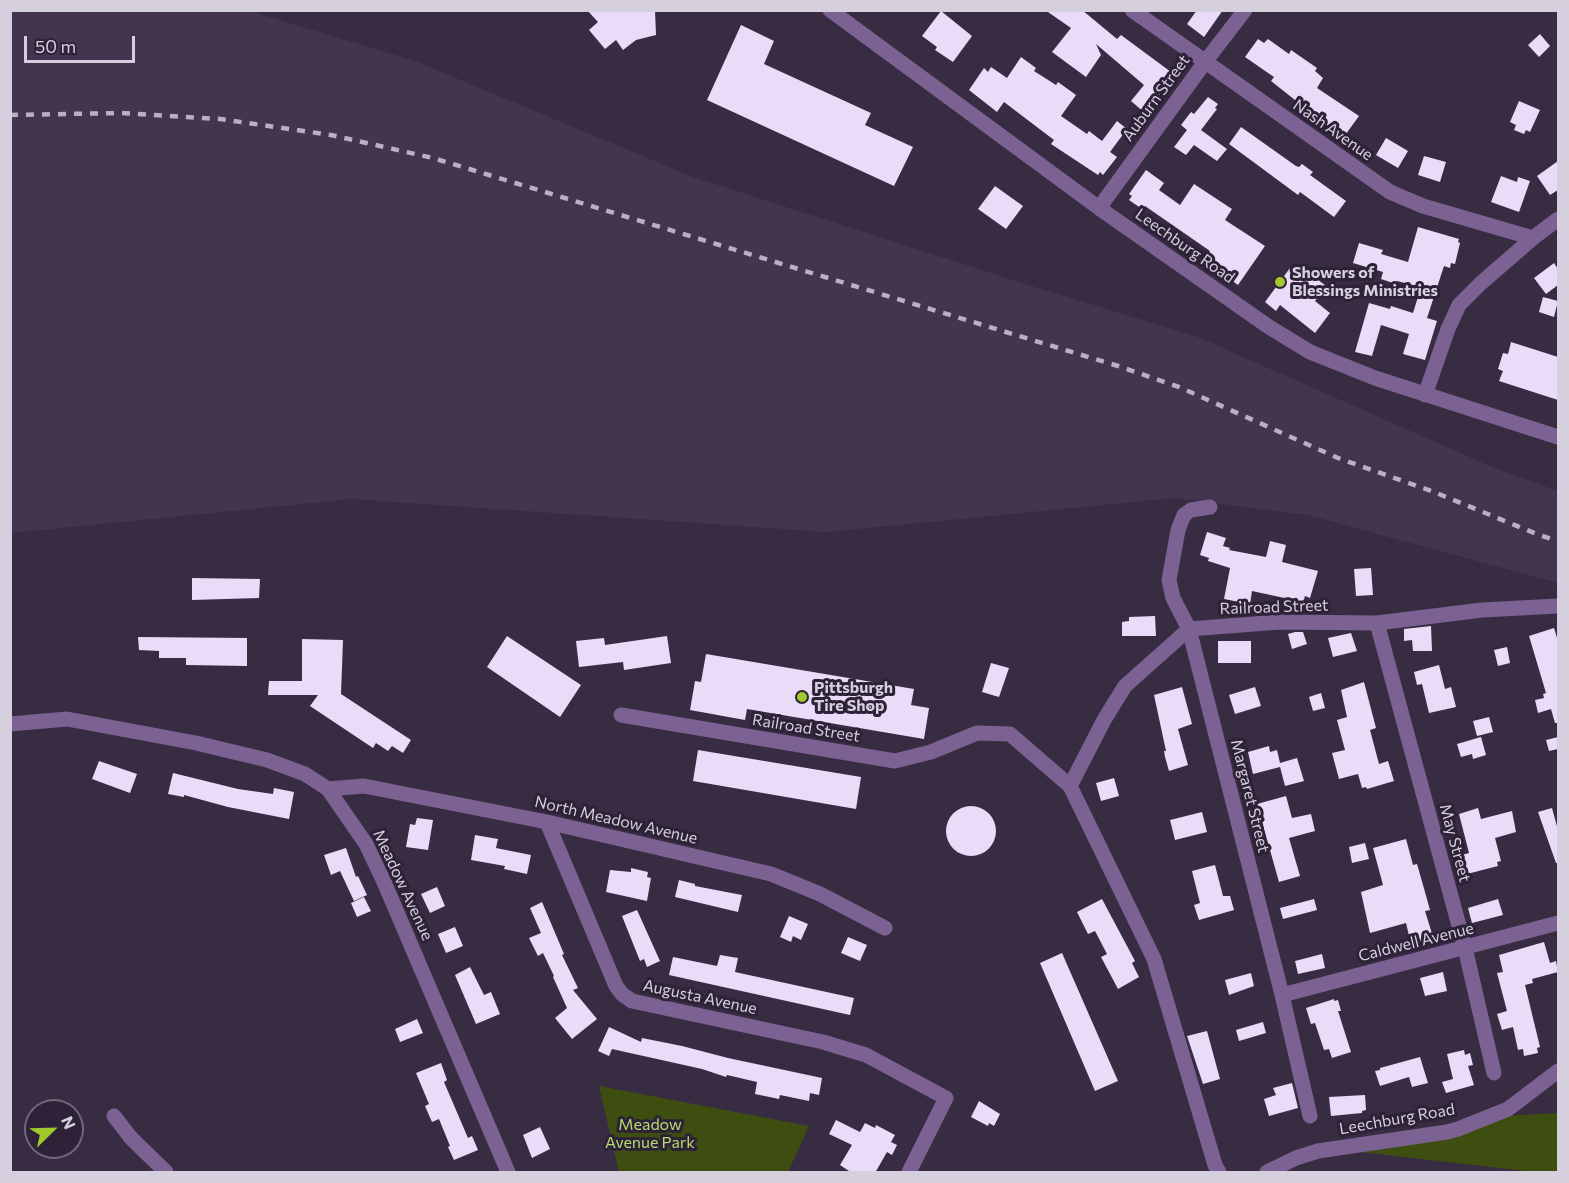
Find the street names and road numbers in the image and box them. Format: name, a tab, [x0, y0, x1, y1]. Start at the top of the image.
street label: Auburn Street	[1118, 51, 1194, 145]
street label: Nash Avenue	[1289, 95, 1377, 165]
street label: Leechburg Road	[1132, 205, 1238, 287]
street label: Railroad Street	[1219, 596, 1329, 618]
street label: Railroad Street	[751, 710, 861, 746]
street label: Margaret Street	[1227, 737, 1273, 855]
street label: North Meadow Avenue	[533, 792, 699, 848]
street label: May Street	[1435, 802, 1475, 884]
street label: Meadow Avenue	[369, 827, 437, 943]
street label: Caldwell Avenue	[1356, 918, 1476, 966]
street label: Augusta Avenue	[641, 976, 759, 1018]
street label: Leechburg Road	[1338, 1099, 1456, 1139]

